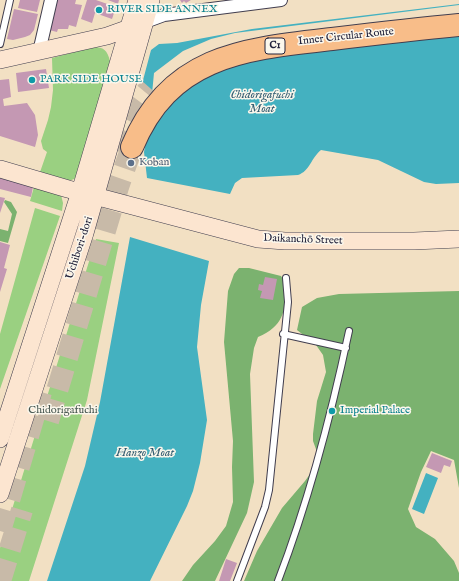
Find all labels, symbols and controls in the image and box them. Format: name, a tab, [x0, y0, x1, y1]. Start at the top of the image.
place label: RIVER SIDE ANNEX	[107, 3, 218, 17]
marker: RIVER SIDE ANNEX	[94, 5, 104, 15]
street label: Inner Circular Route	[298, 25, 394, 49]
road number: C1	[265, 38, 285, 54]
place label: PARK SIDE HOUSE	[40, 73, 142, 87]
marker: PARK SIDE HOUSE	[27, 75, 37, 85]
water label: Chidorigafuchi Moat	[230, 89, 294, 117]
place label: Koban	[139, 156, 169, 170]
marker: Koban	[126, 158, 136, 168]
street label: Uchibori-dori	[64, 215, 96, 281]
street label: Daikanchō Street	[263, 232, 343, 248]
park label: Chidorigafuchi	[28, 404, 98, 418]
place label: Imperial Palace	[340, 404, 410, 418]
marker: Imperial Palace	[327, 406, 337, 416]
water label: Hanzo Moat	[116, 447, 174, 461]

